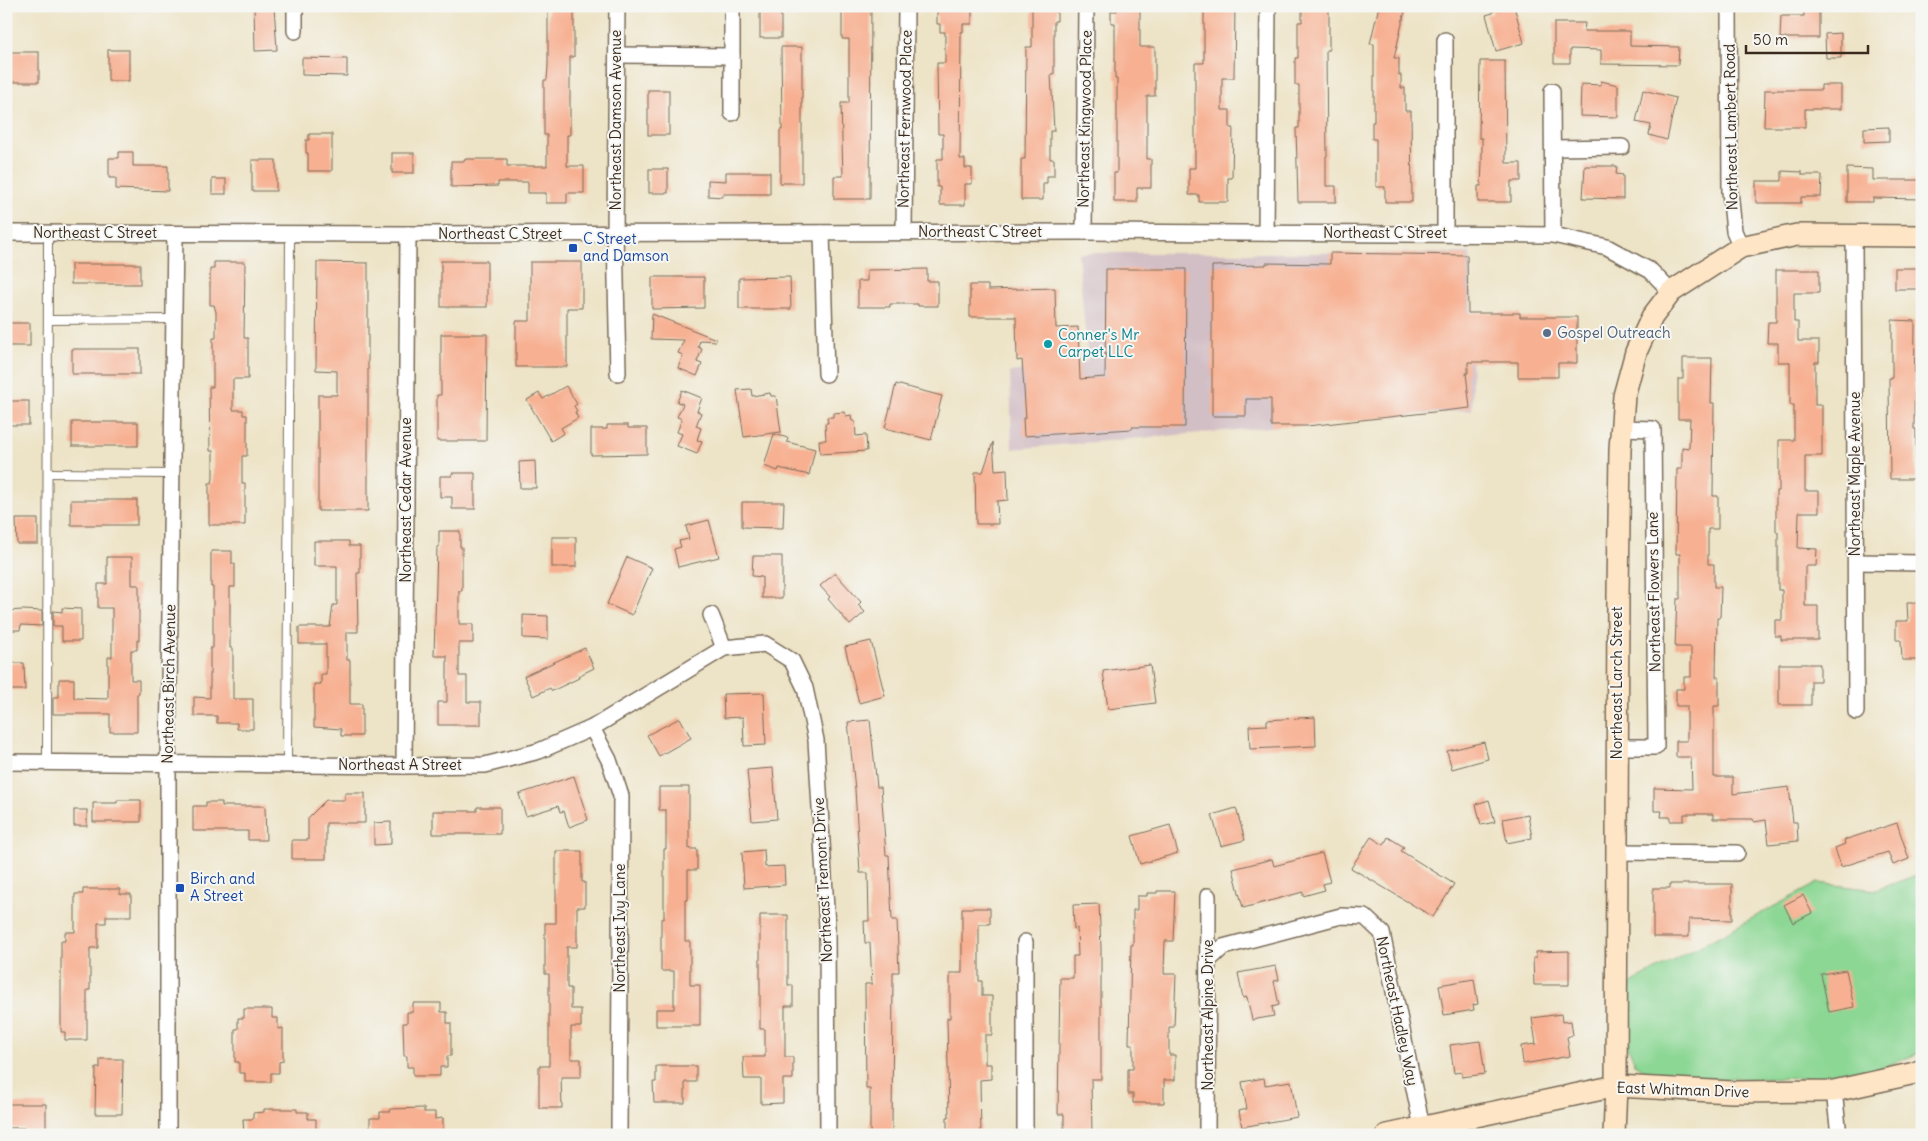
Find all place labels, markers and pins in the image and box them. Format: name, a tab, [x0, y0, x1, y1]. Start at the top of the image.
place label: C Street and Damson	[583, 229, 669, 265]
marker: C Street and Damson	[567, 242, 579, 254]
place label: Gospel Outreach	[1557, 323, 1671, 342]
place label: Conner's Mr Carpet LLC	[1058, 325, 1139, 361]
marker: Gospel Outreach	[1541, 327, 1553, 339]
marker: Conner's Mr Carpet LLC	[1042, 338, 1054, 350]
place label: Birch and A Street	[190, 869, 255, 905]
marker: Birch and A Street	[174, 882, 186, 894]

